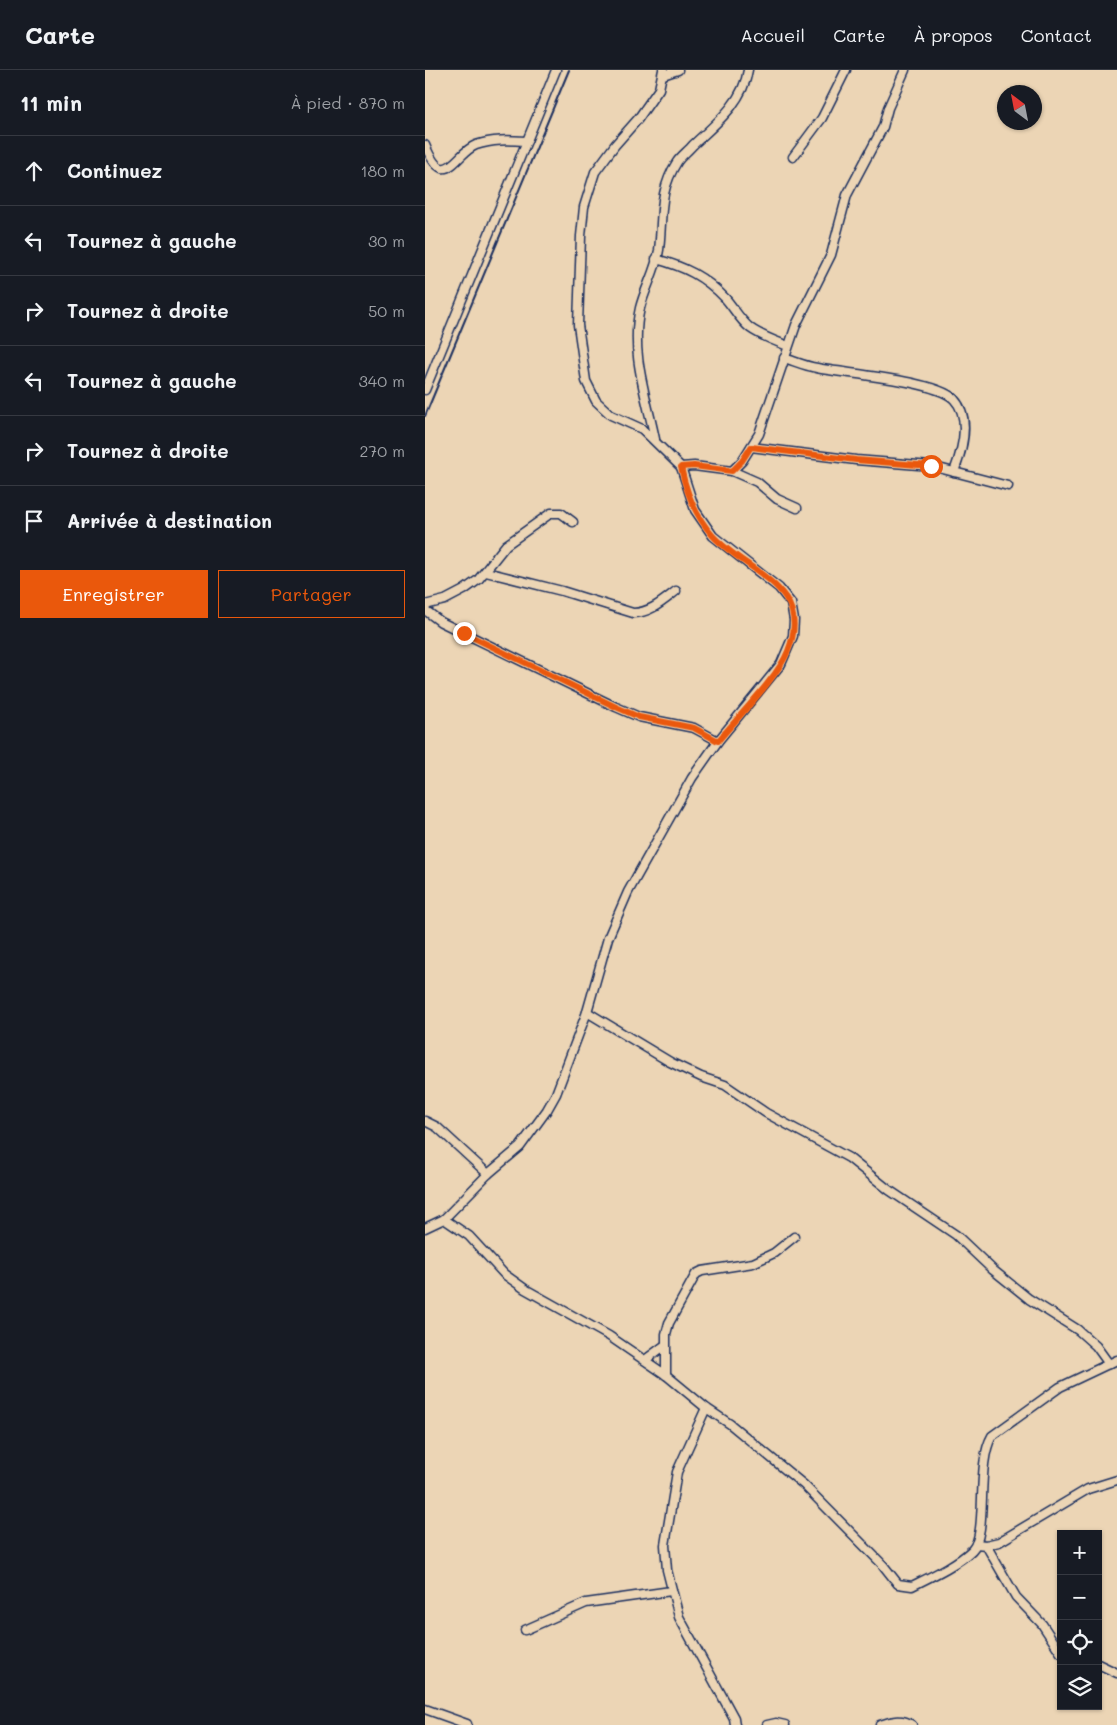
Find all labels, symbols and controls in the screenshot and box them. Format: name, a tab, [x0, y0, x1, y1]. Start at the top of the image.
text: Carte	[25, 19, 95, 50]
text: Accueil	[740, 23, 805, 47]
text: Carte	[833, 23, 885, 47]
text: À propos	[913, 23, 993, 47]
text: Contact	[1021, 23, 1092, 47]
north arrow	[997, 85, 1042, 130]
text: 11 min	[20, 89, 82, 116]
text: À pied · 870 m	[290, 92, 405, 113]
icon: ahead	[20, 157, 48, 185]
text: Continuez	[67, 158, 162, 183]
text: 180 m	[360, 160, 405, 181]
icon: left	[20, 227, 48, 255]
text: Tournez à gauche	[67, 228, 236, 253]
text: 30 m	[368, 230, 405, 251]
icon: right	[20, 297, 48, 325]
text: Tournez à droite	[67, 298, 229, 323]
text: 50 m	[368, 300, 405, 321]
icon: left	[20, 367, 48, 395]
text: Tournez à gauche	[67, 368, 236, 393]
text: 340 m	[358, 370, 405, 391]
icon: right	[20, 437, 48, 465]
text: Tournez à droite	[67, 438, 229, 463]
text: 270 m	[359, 440, 405, 461]
route start	[920, 455, 943, 478]
icon: arrive	[20, 507, 48, 535]
text: Arrivée à destination	[67, 508, 272, 533]
button: Enregistrer	[20, 570, 208, 618]
button: Partager	[218, 570, 405, 618]
route end	[453, 622, 476, 645]
map controls	[1057, 1530, 1102, 1710]
button: +	[1057, 1530, 1102, 1575]
button: −	[1057, 1575, 1102, 1620]
button: locate	[1057, 1620, 1102, 1665]
button: layers	[1057, 1665, 1102, 1710]

